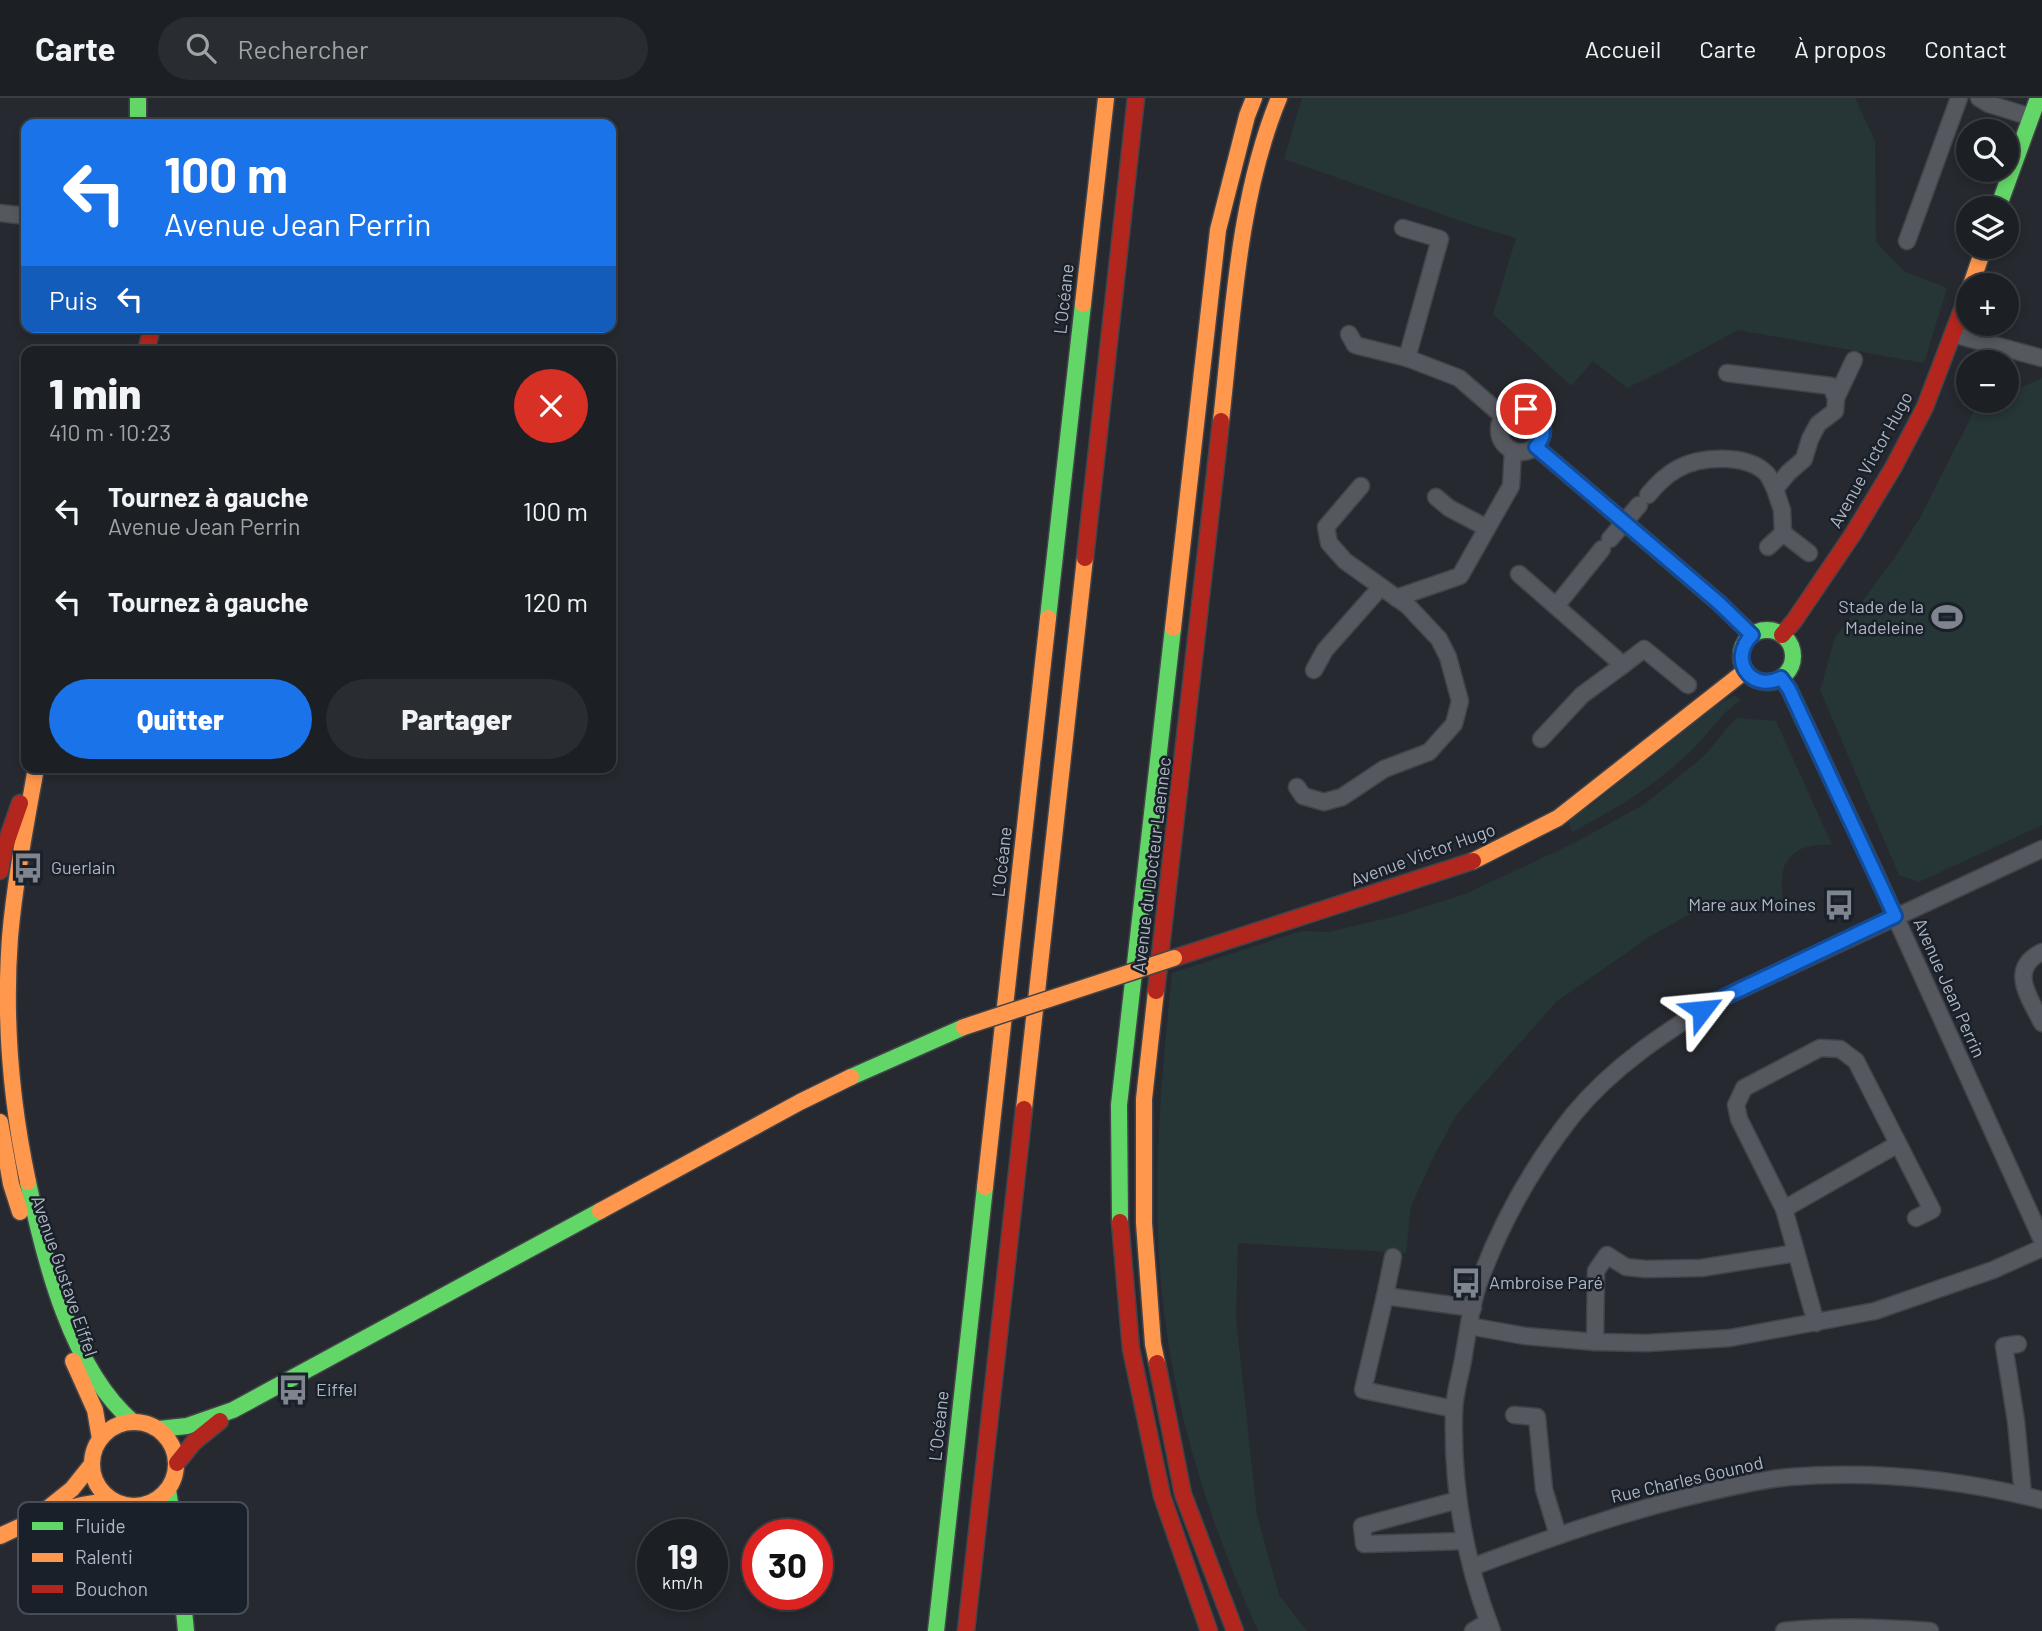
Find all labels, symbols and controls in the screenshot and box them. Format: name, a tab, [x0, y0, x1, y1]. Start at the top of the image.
search box	[158, 17, 648, 80]
text: Carte	[35, 28, 116, 68]
icon: search	[182, 29, 220, 67]
text: Rechercher	[238, 33, 368, 64]
text: Accueil	[1585, 34, 1661, 63]
text: Carte	[1699, 34, 1756, 63]
text: À propos	[1794, 34, 1886, 63]
text: Contact	[1924, 34, 2007, 63]
map controls	[1956, 119, 2019, 413]
button: search	[1956, 119, 2019, 182]
text: 100 m	[164, 144, 288, 203]
icon: left	[49, 147, 140, 238]
button: layers	[1956, 196, 2019, 259]
text: Avenue Jean Perrin	[164, 204, 432, 242]
street label: L’Océane	[1048, 263, 1078, 335]
button: +	[1956, 273, 2019, 336]
icon: left	[111, 280, 149, 318]
text: Puis	[49, 284, 97, 315]
button: −	[1956, 350, 2019, 413]
text: 1 min	[49, 367, 141, 417]
button: close	[514, 369, 588, 443]
pin	[1496, 379, 1556, 439]
street label: Avenue Victor Hugo	[1824, 388, 1917, 532]
icon: arrive	[1507, 390, 1545, 428]
text: 410 m · 10:23	[49, 418, 171, 446]
text: Tournez à gauche	[108, 481, 309, 512]
icon: left	[49, 492, 87, 530]
text: 100 m	[523, 495, 588, 526]
text: Avenue Jean Perrin	[108, 512, 300, 540]
icon: left	[49, 583, 87, 621]
text: Tournez à gauche	[108, 586, 309, 617]
text: 120 m	[524, 586, 588, 617]
place label: Stade de la Madeleine	[1838, 595, 1924, 638]
sports icon: Stade de la Madeleine	[1930, 600, 1964, 634]
button: Quitter	[49, 679, 312, 759]
button: Partager	[326, 679, 588, 759]
street label: Avenue du Docteur Laennec	[1127, 756, 1175, 974]
street label: Avenue Victor Hugo	[1347, 818, 1498, 890]
street label: L’Océane	[986, 826, 1016, 898]
bus stop icon: Guerlain	[11, 851, 45, 885]
place label: Guerlain	[51, 856, 115, 878]
bus stop icon: Mare aux Moines	[1822, 888, 1856, 922]
place label: Mare aux Moines	[1688, 893, 1816, 915]
street label: Avenue Jean Perrin	[1909, 914, 1991, 1061]
position arrow	[1665, 973, 1739, 1047]
street label: Avenue Gustave Eiffel	[27, 1192, 103, 1359]
bus stop icon: Ambroise Paré	[1449, 1266, 1483, 1300]
place label: Ambroise Paré	[1489, 1271, 1603, 1293]
bus stop icon: Eiffel	[276, 1373, 310, 1407]
place label: Eiffel	[316, 1378, 357, 1400]
street label: L’Océane	[923, 1390, 953, 1462]
street label: Rue Charles Gounod	[1608, 1451, 1765, 1507]
legend	[18, 1502, 248, 1614]
text: Fluide	[75, 1514, 126, 1537]
speed limit sign: 30	[742, 1519, 833, 1610]
text: 19	[667, 1534, 698, 1576]
text: Ralenti	[75, 1545, 133, 1568]
text: km/h	[662, 1571, 703, 1593]
text: Bouchon	[75, 1577, 148, 1600]

